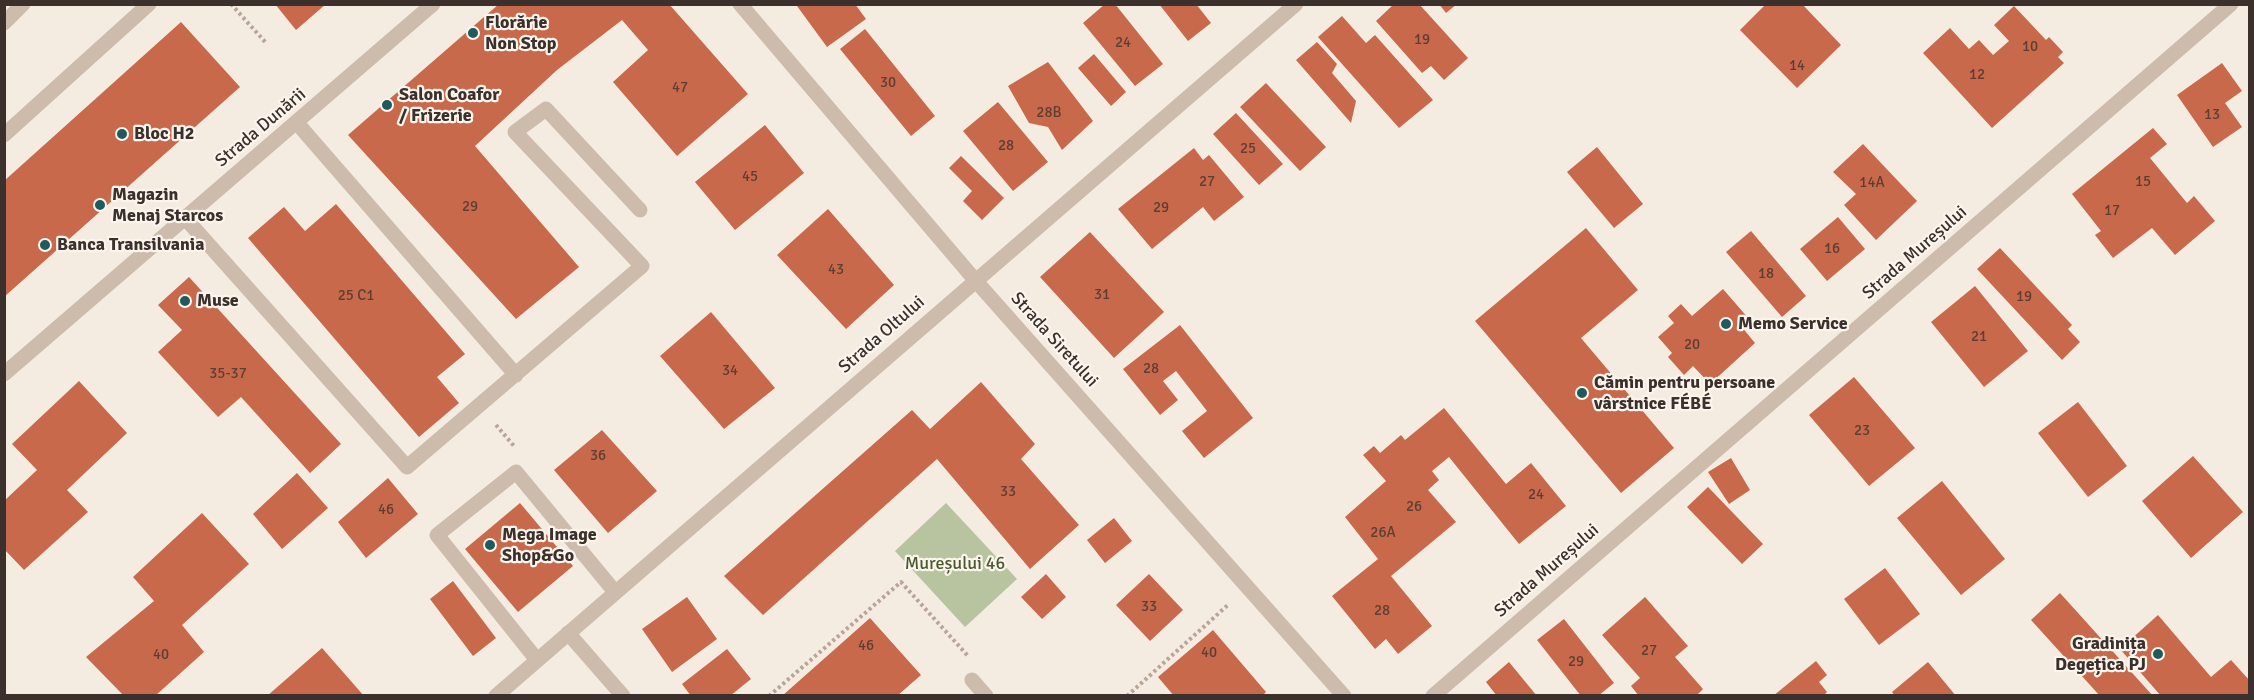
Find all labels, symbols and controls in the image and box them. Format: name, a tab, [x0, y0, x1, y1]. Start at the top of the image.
place label: Florărie Non Stop	[485, 12, 556, 54]
marker: Florărie Non Stop	[466, 26, 480, 40]
house number: 19	[1414, 31, 1430, 49]
house number: 24	[1115, 34, 1131, 52]
house number: 10	[2022, 38, 2038, 56]
house number: 14	[1789, 57, 1805, 75]
house number: 12	[1969, 66, 1985, 84]
house number: 30	[880, 74, 896, 92]
house number: 47	[672, 79, 688, 97]
street label: Strada Dunării	[211, 84, 311, 172]
place label: Salon Coafor / Frizerie	[399, 84, 499, 127]
marker: Salon Coafor / Frizerie	[380, 98, 394, 112]
house number: 28B	[1036, 104, 1062, 122]
house number: 13	[2204, 106, 2220, 124]
place label: Bloc H2	[134, 123, 194, 145]
marker: Bloc H2	[115, 127, 129, 141]
house number: 28	[998, 137, 1014, 155]
house number: 25	[1240, 140, 1256, 158]
house number: 45	[742, 168, 758, 186]
house number: 27	[1199, 173, 1215, 191]
house number: 15	[2135, 173, 2151, 191]
house number: 14A	[1859, 174, 1885, 192]
place label: Magazin Menaj Starcos	[112, 184, 223, 226]
marker: Magazin Menaj Starcos	[93, 198, 107, 212]
house number: 29	[462, 198, 478, 216]
house number: 29	[1153, 199, 1169, 217]
street label: Strada Mureșului	[1858, 202, 1972, 304]
house number: 17	[2104, 202, 2120, 220]
place label: Banca Transilvania	[57, 234, 204, 256]
marker: Banca Transilvania	[38, 238, 52, 252]
house number: 16	[1824, 240, 1840, 258]
house number: 43	[828, 261, 844, 279]
house number: 18	[1758, 265, 1774, 283]
house number: 31	[1094, 286, 1110, 304]
house number: 25 C1	[338, 287, 374, 305]
street label: Strada Siretului	[1006, 288, 1102, 392]
house number: 19	[2016, 288, 2032, 306]
place label: Muse	[197, 290, 239, 312]
street label: Strada Oltului	[834, 292, 930, 378]
marker: Muse	[178, 294, 192, 308]
place label: Memo Service	[1738, 313, 1848, 335]
marker: Memo Service	[1719, 317, 1733, 331]
house number: 21	[1971, 328, 1987, 346]
house number: 20	[1684, 336, 1700, 354]
house number: 28	[1143, 360, 1159, 378]
house number: 34	[722, 362, 738, 380]
house number: 35-37	[209, 365, 247, 383]
place label: Cămin pentru persoane vârstnice FÉBÉ	[1594, 372, 1775, 415]
marker: Cămin pentru persoane vârstnice FÉBÉ	[1575, 386, 1589, 400]
house number: 23	[1854, 422, 1870, 440]
house number: 36	[590, 447, 606, 465]
house number: 33	[1000, 483, 1016, 501]
house number: 24	[1528, 486, 1544, 504]
house number: 26	[1406, 498, 1422, 516]
house number: 46	[378, 501, 394, 519]
street label: Strada Mureșului	[1490, 520, 1604, 622]
place label: Mega Image Shop&Go	[502, 524, 597, 566]
house number: 26A	[1370, 524, 1396, 542]
marker: Mega Image Shop&Go	[483, 538, 497, 552]
park label: Mureșului 46	[905, 553, 1005, 575]
house number: 33	[1141, 598, 1157, 616]
house number: 28	[1374, 602, 1390, 620]
place label: Gradinița Degețica PJ	[2055, 633, 2146, 676]
house number: 46	[858, 637, 874, 655]
house number: 27	[1641, 642, 1657, 660]
house number: 40	[1201, 644, 1217, 662]
house number: 40	[153, 646, 169, 664]
marker: Gradinița Degețica PJ	[2151, 647, 2165, 661]
house number: 29	[1568, 653, 1584, 671]

